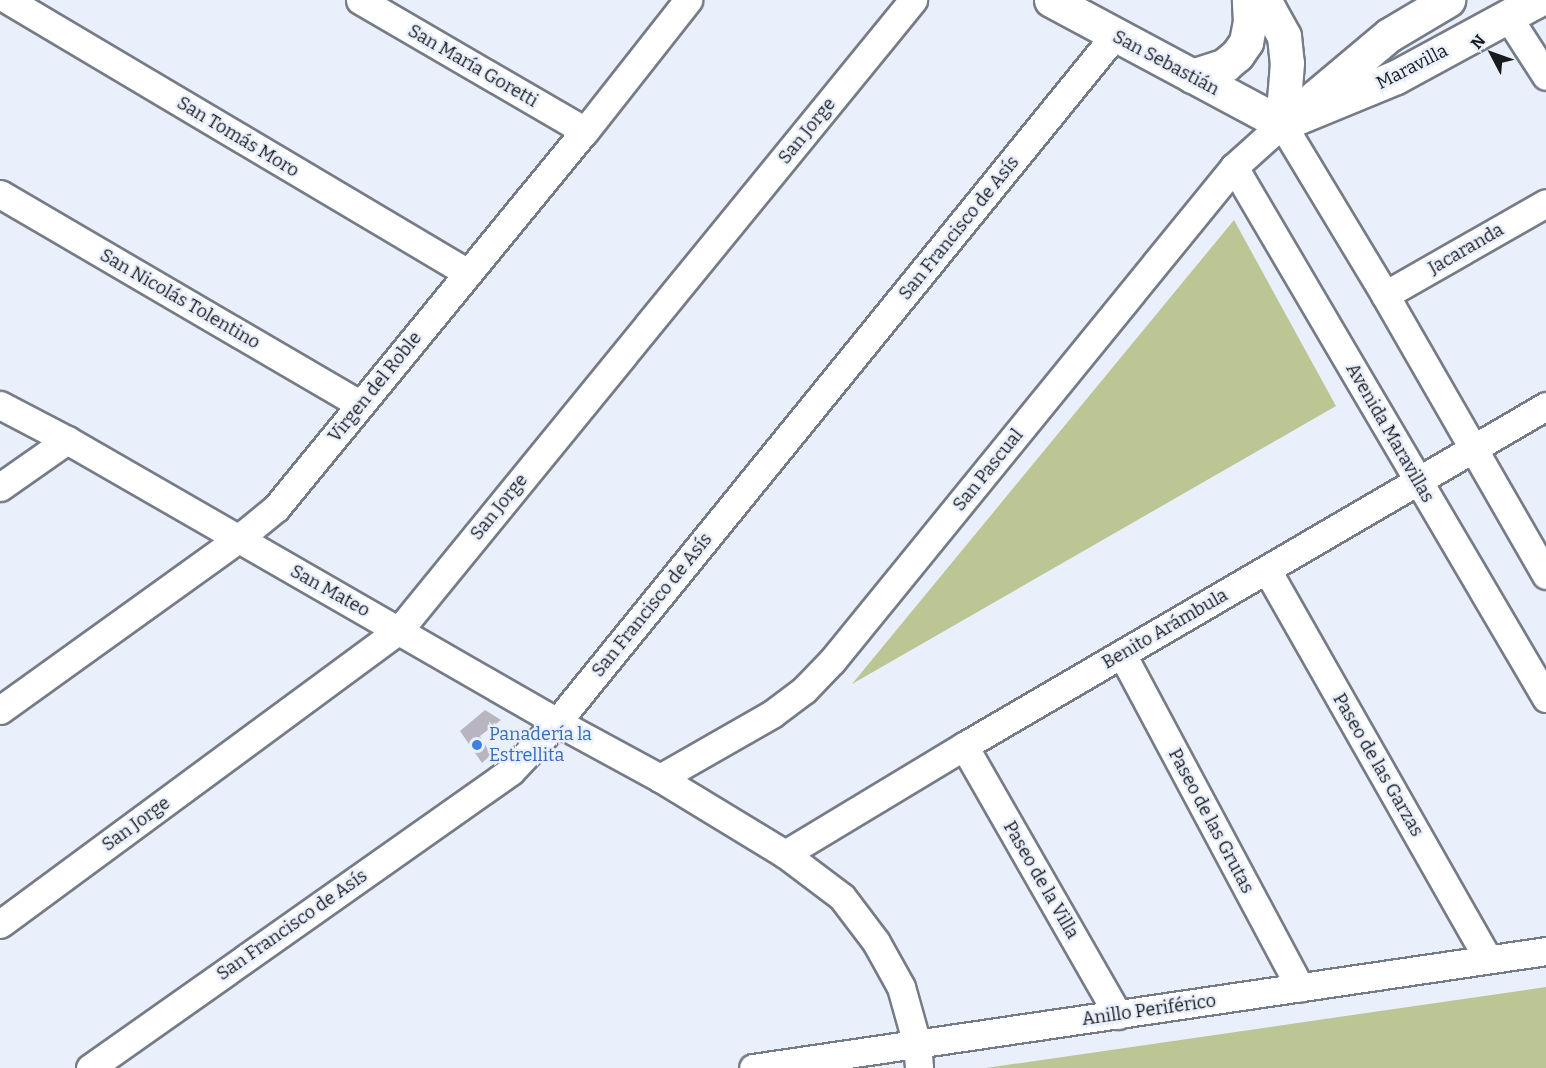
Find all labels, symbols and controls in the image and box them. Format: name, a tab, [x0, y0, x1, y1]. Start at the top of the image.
street label: San María Goretti	[404, 20, 542, 112]
north arrow	[1462, 24, 1522, 84]
street label: San Sebastián	[1109, 26, 1223, 100]
text: N	[1467, 31, 1489, 53]
street label: Maravilla	[1373, 40, 1451, 94]
street label: San Tomás Moro	[173, 92, 303, 182]
street label: San Jorge	[774, 94, 840, 168]
street label: San Francisco de Asís	[894, 152, 1024, 304]
street label: Jacaranda	[1425, 219, 1507, 279]
street label: San Nicolás Tolentino	[96, 244, 264, 354]
street label: Virgen del Roble	[324, 327, 426, 447]
street label: Avenida Maravillas	[1341, 360, 1439, 506]
street label: San Pascual	[948, 425, 1028, 515]
street label: San Jorge	[466, 470, 532, 544]
street label: San Francisco de Asís	[587, 529, 717, 681]
street label: San Mateo	[287, 560, 373, 622]
street label: Benito Arámbula	[1098, 584, 1232, 674]
street label: Paseo de las Garzas	[1328, 690, 1428, 840]
place label: Panadería la Estrellita	[489, 724, 592, 766]
marker: Panadería la Estrellita	[470, 738, 484, 752]
street label: Paseo de las Grutas	[1164, 745, 1258, 897]
street label: San Jorge	[98, 792, 174, 856]
street label: Paseo de la Villa	[999, 817, 1083, 943]
street label: San Francisco de Asís	[213, 865, 371, 985]
street label: Anillo Periférico	[1081, 990, 1217, 1030]

